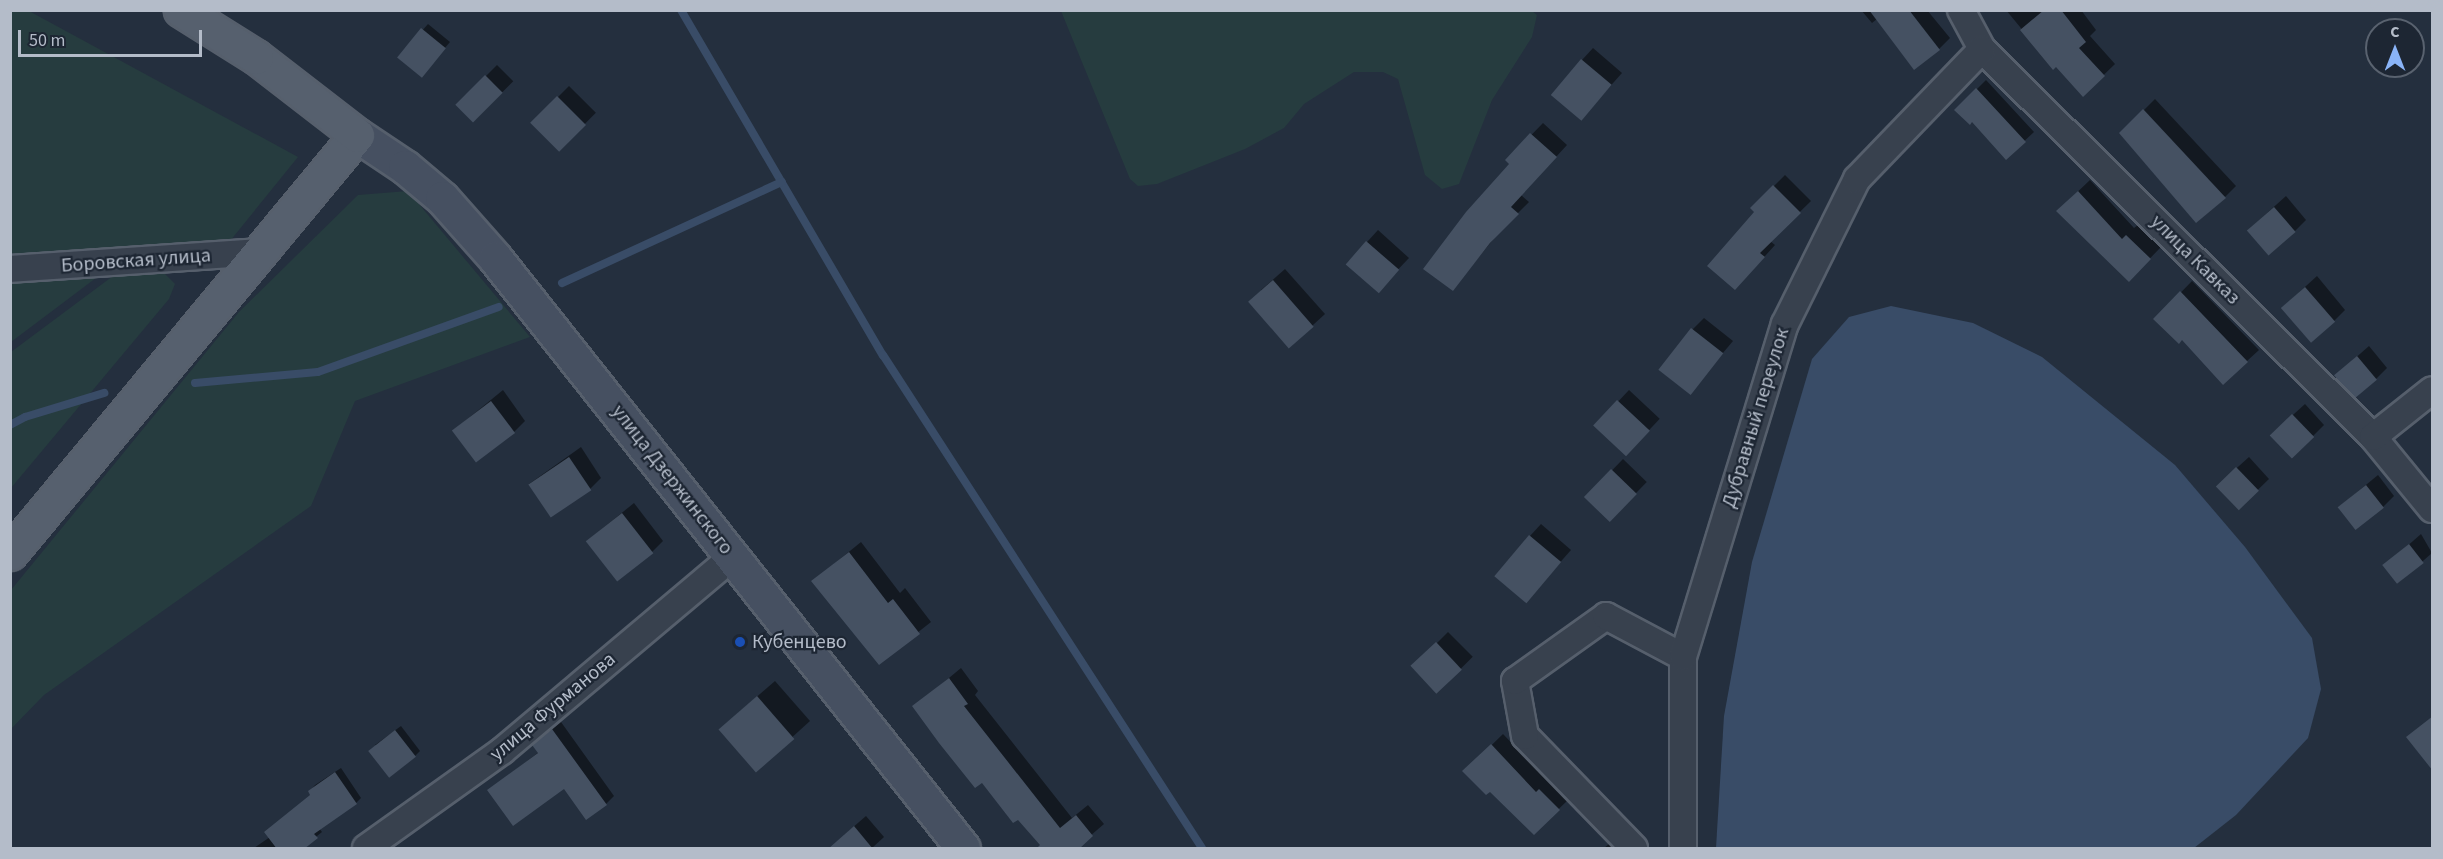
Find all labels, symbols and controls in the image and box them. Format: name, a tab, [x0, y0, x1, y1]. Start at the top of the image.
scale bar	[21, 18, 206, 56]
north arrow	[2365, 18, 2425, 78]
text: С	[2390, 21, 2400, 43]
text: 50 m	[29, 28, 65, 53]
street label: улица Кавказ	[2145, 210, 2245, 310]
street label: Боровская улица	[60, 244, 212, 278]
street label: Дубравный переулок	[1717, 325, 1795, 511]
street label: улица Дзержинского	[606, 400, 738, 560]
place label: Кубенцево	[752, 630, 847, 654]
marker: Кубенцево	[733, 635, 747, 649]
street label: улица Фурманова	[485, 647, 621, 767]

